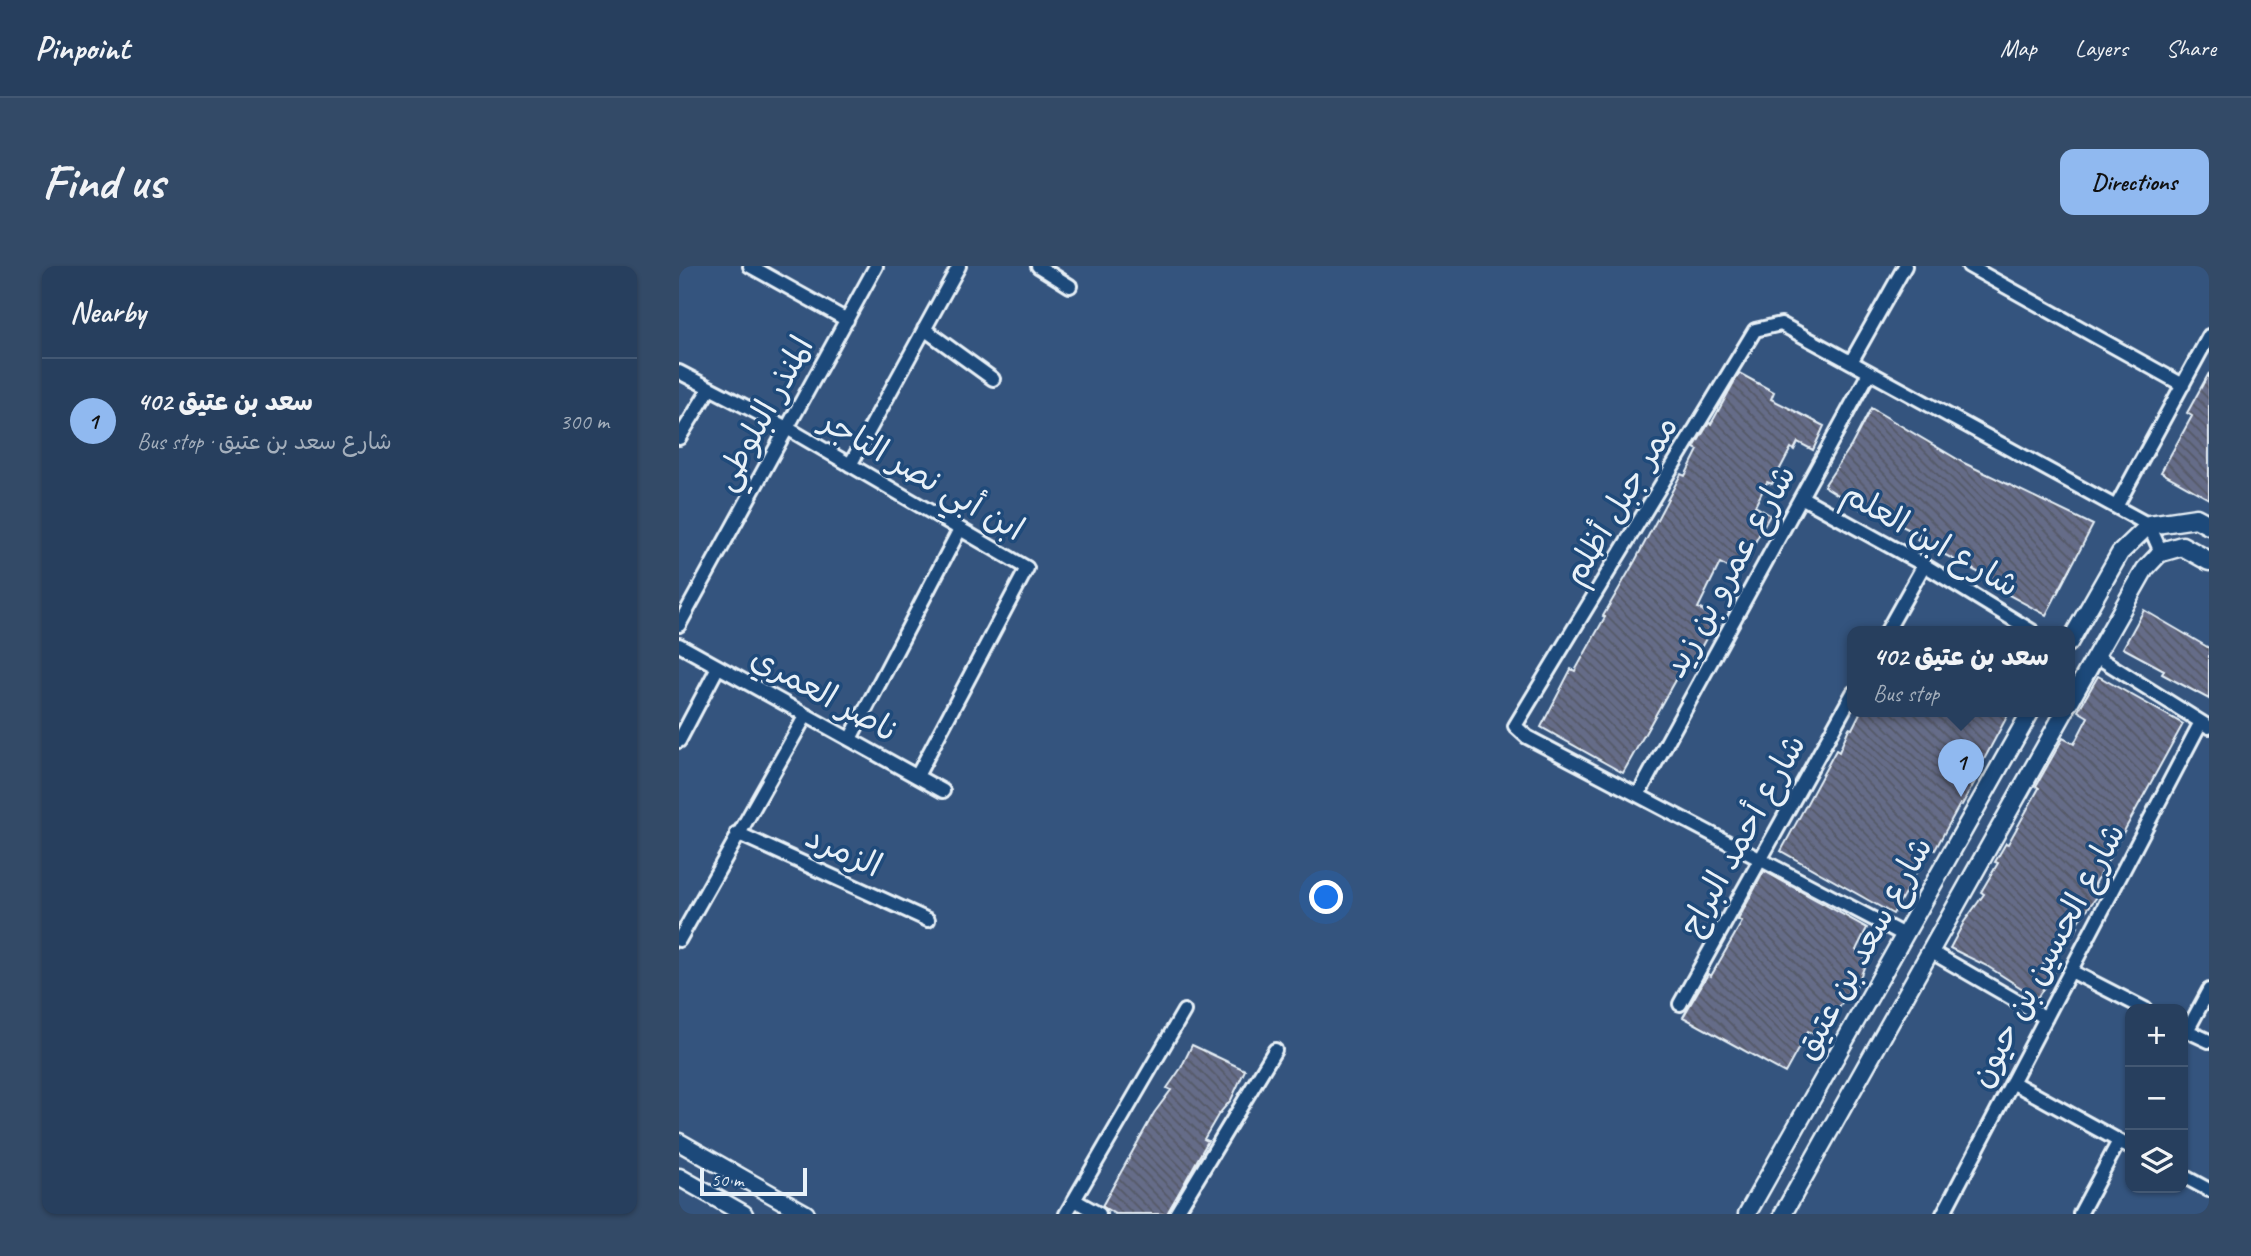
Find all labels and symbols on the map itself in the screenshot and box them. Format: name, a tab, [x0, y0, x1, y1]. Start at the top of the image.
street label: المنذر البلوطي	[703, 328, 830, 502]
street label: ابن أبي نصر التاجر	[807, 398, 1032, 557]
street label: ممر جبل أظلم	[1553, 408, 1691, 595]
street label: شارع عمرو بن زيد	[1653, 457, 1807, 686]
street label: شارع ابن العلم	[1833, 472, 2027, 610]
street label: ناصر العمري	[743, 636, 906, 754]
street label: شارع أحمد البراج	[1669, 727, 1817, 944]
pin: 1	[1938, 739, 1984, 797]
street label: الزمرد	[799, 815, 889, 887]
street label: شارع الحسين بن حيون	[1960, 816, 2136, 1095]
street label: شارع سعد بن عتيق	[1784, 829, 1943, 1068]
your location	[1309, 880, 1343, 914]
scale bar	[700, 1165, 807, 1197]

